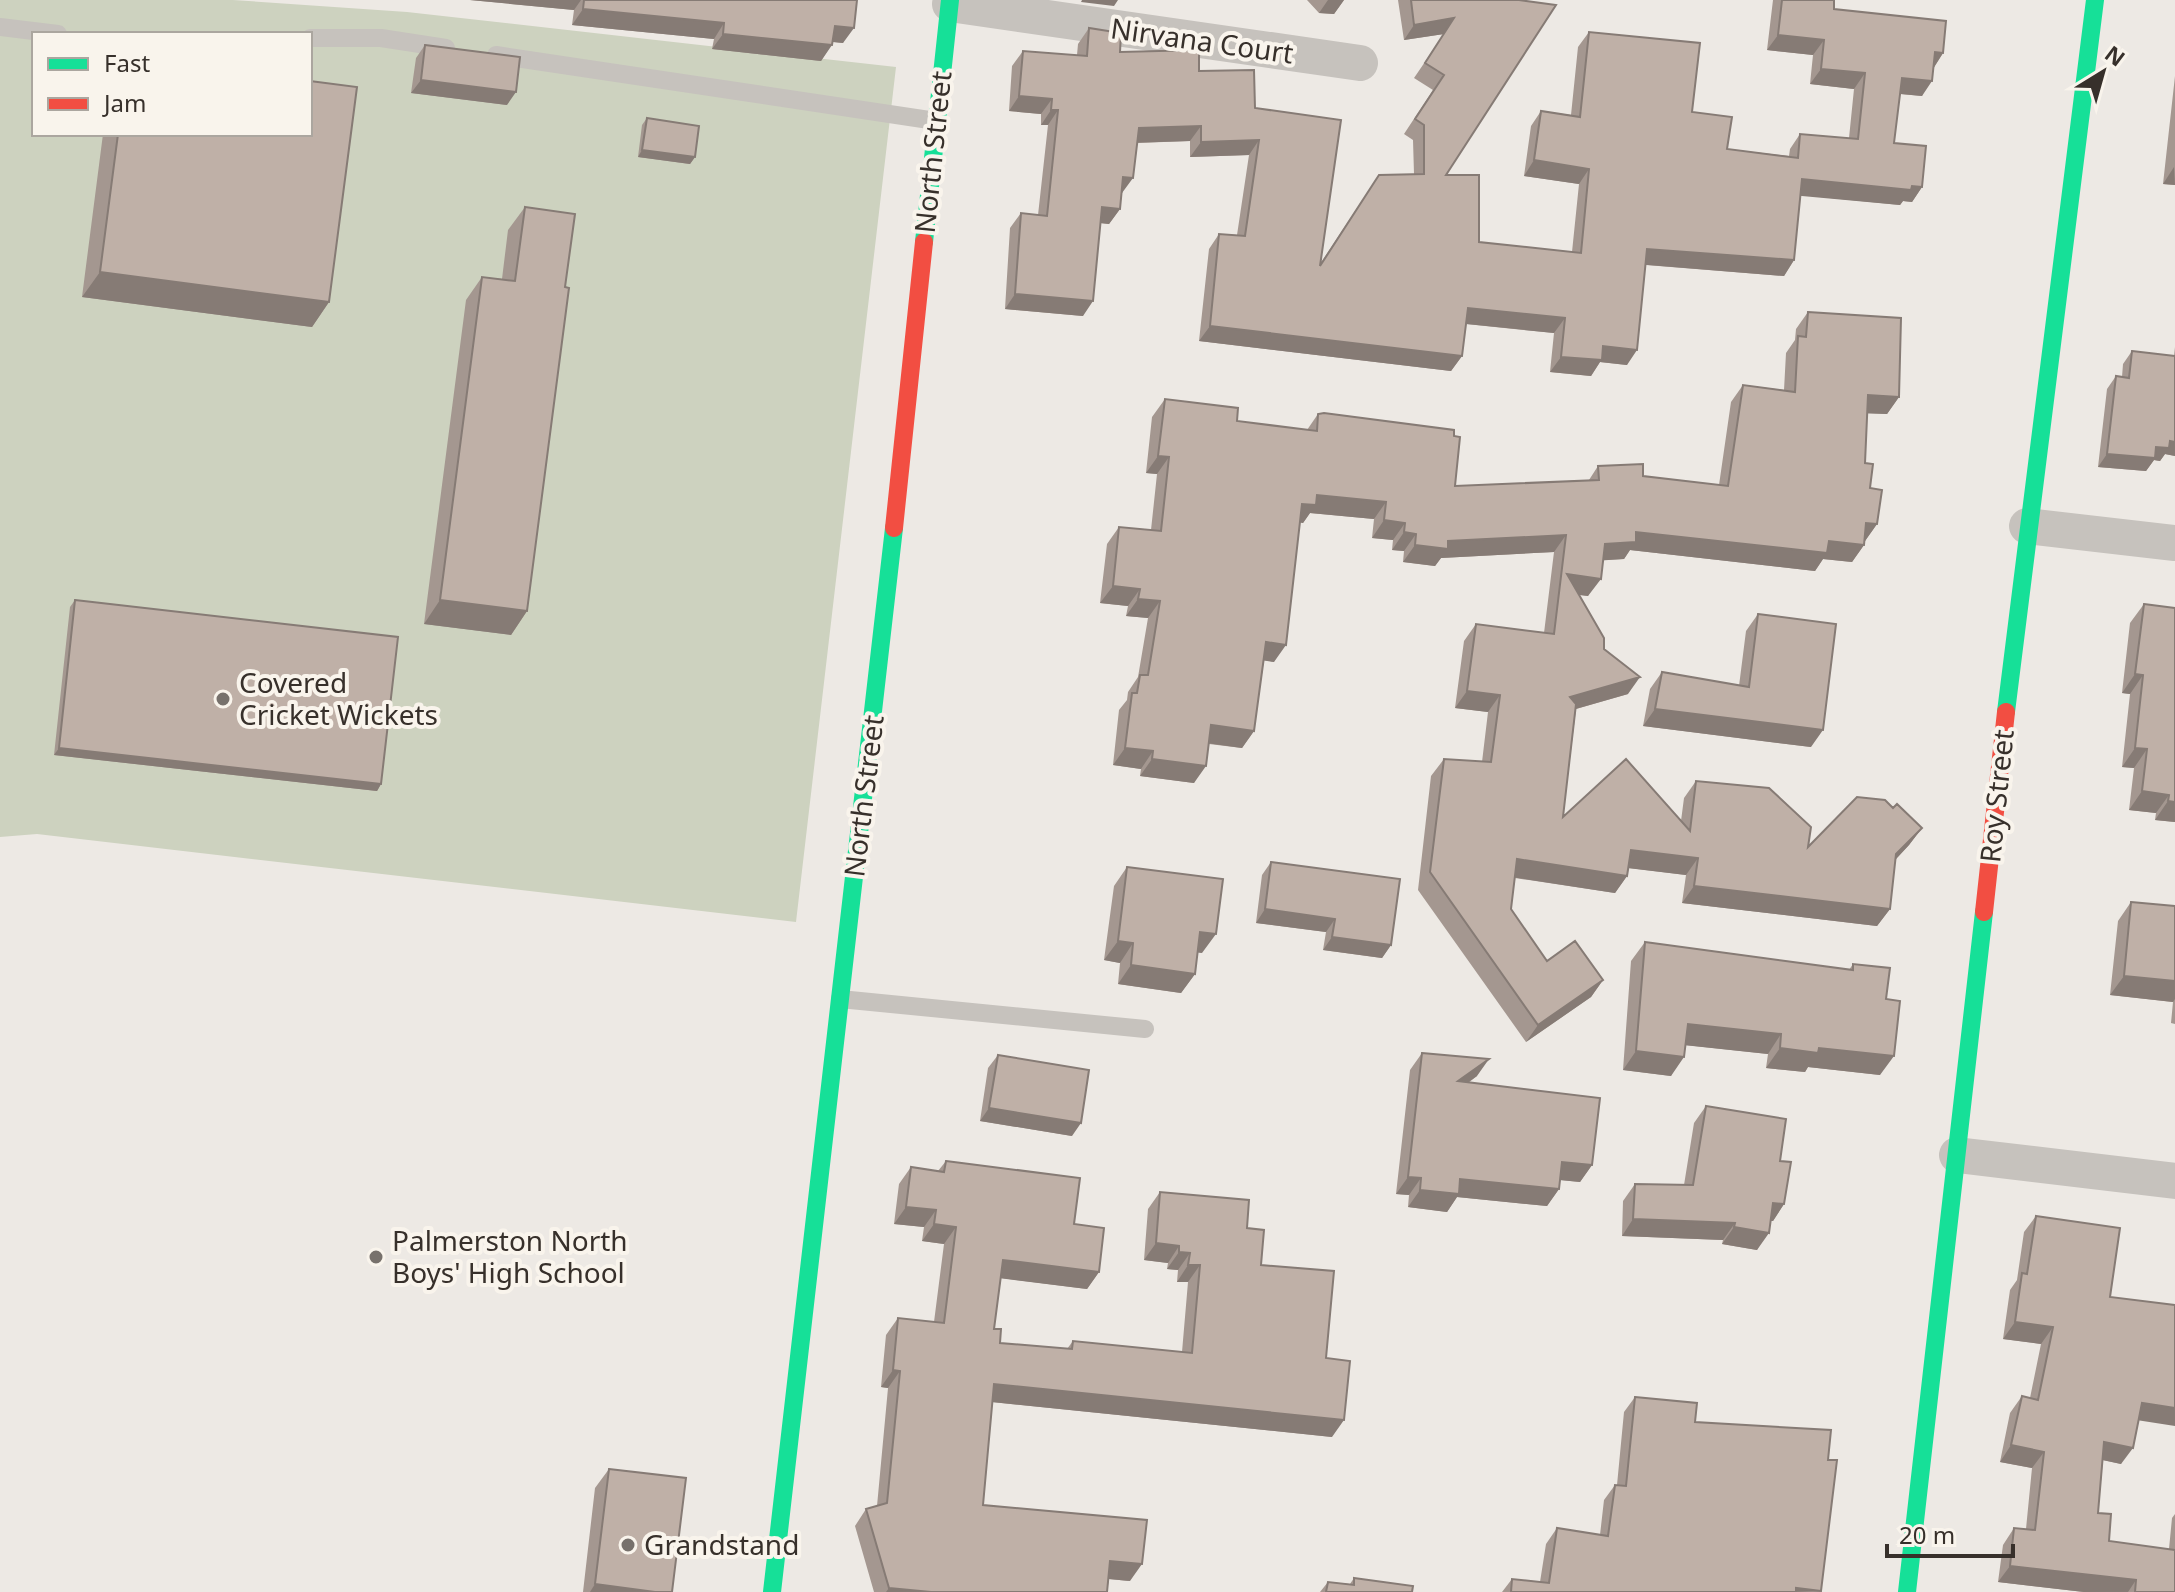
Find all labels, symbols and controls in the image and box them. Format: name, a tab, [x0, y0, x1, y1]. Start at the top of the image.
street label: Nirvana Court	[1108, 8, 1296, 72]
legend	[32, 32, 312, 136]
north arrow	[2063, 32, 2143, 112]
text: N	[2099, 38, 2132, 73]
text: Fast	[104, 46, 150, 79]
street label: North Street	[905, 69, 959, 235]
text: Jam	[102, 86, 146, 119]
place label: Covered Cricket Wickets	[239, 663, 438, 733]
marker: Covered Cricket Wickets	[214, 690, 232, 708]
street label: North Street	[834, 713, 892, 879]
street label: Roy Street	[1970, 728, 2022, 864]
place label: Palmerston North Boys' High School	[392, 1221, 628, 1291]
marker: Palmerston North Boys' High School	[367, 1248, 385, 1266]
scale bar	[1887, 1508, 2013, 1558]
text: 20 m	[1899, 1518, 1955, 1551]
place label: Grandstand	[644, 1525, 799, 1563]
marker: Grandstand	[619, 1536, 637, 1554]

